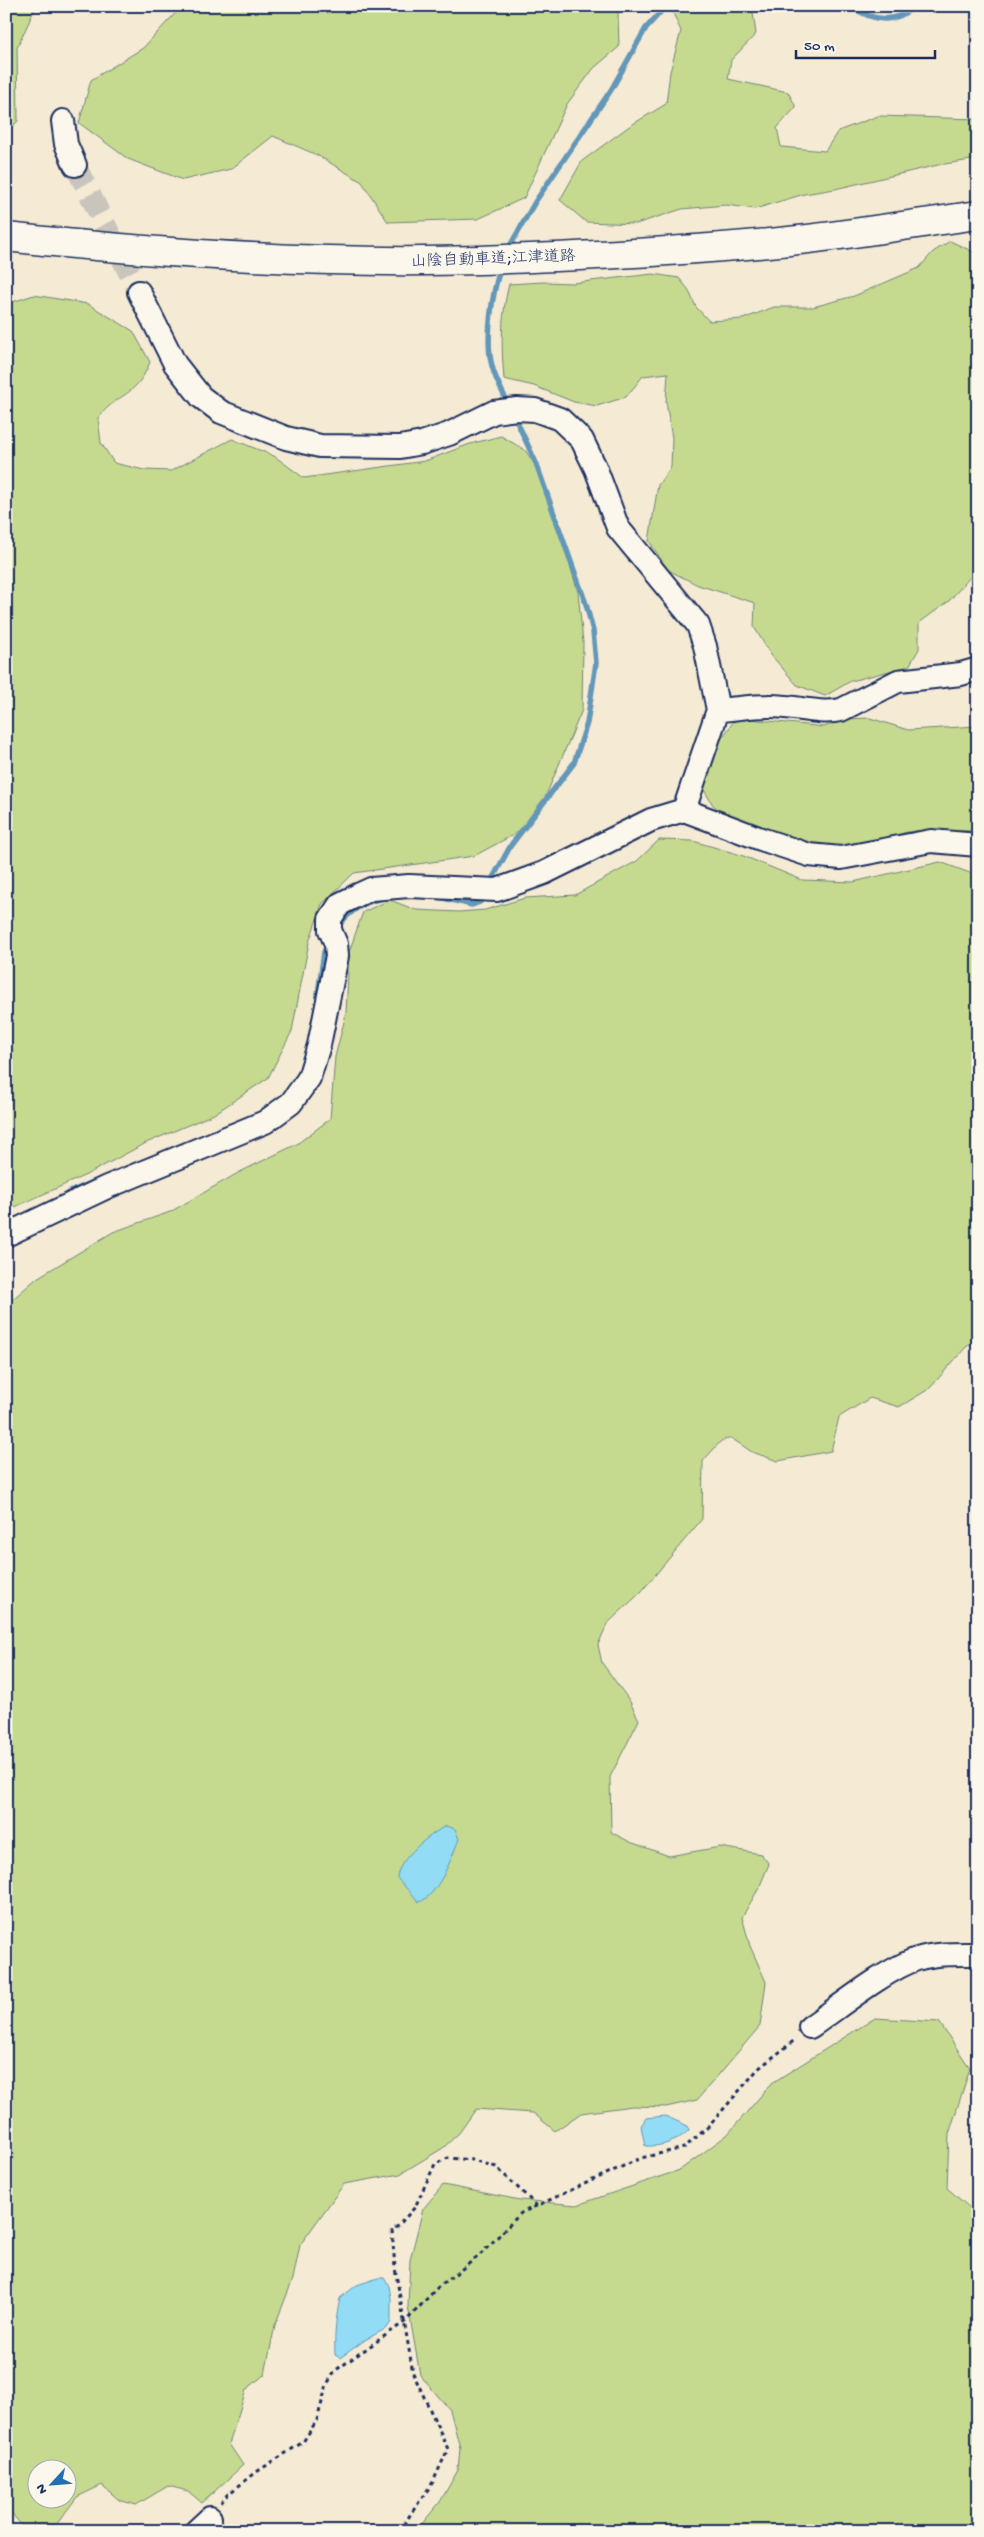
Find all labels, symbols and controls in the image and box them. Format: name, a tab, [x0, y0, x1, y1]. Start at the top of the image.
scale bar	[796, 28, 935, 60]
text: 50 m	[804, 38, 835, 56]
street label: 山陰自動車道;江津道路	[410, 246, 576, 273]
north arrow	[28, 2460, 78, 2510]
text: N	[33, 2481, 52, 2496]

